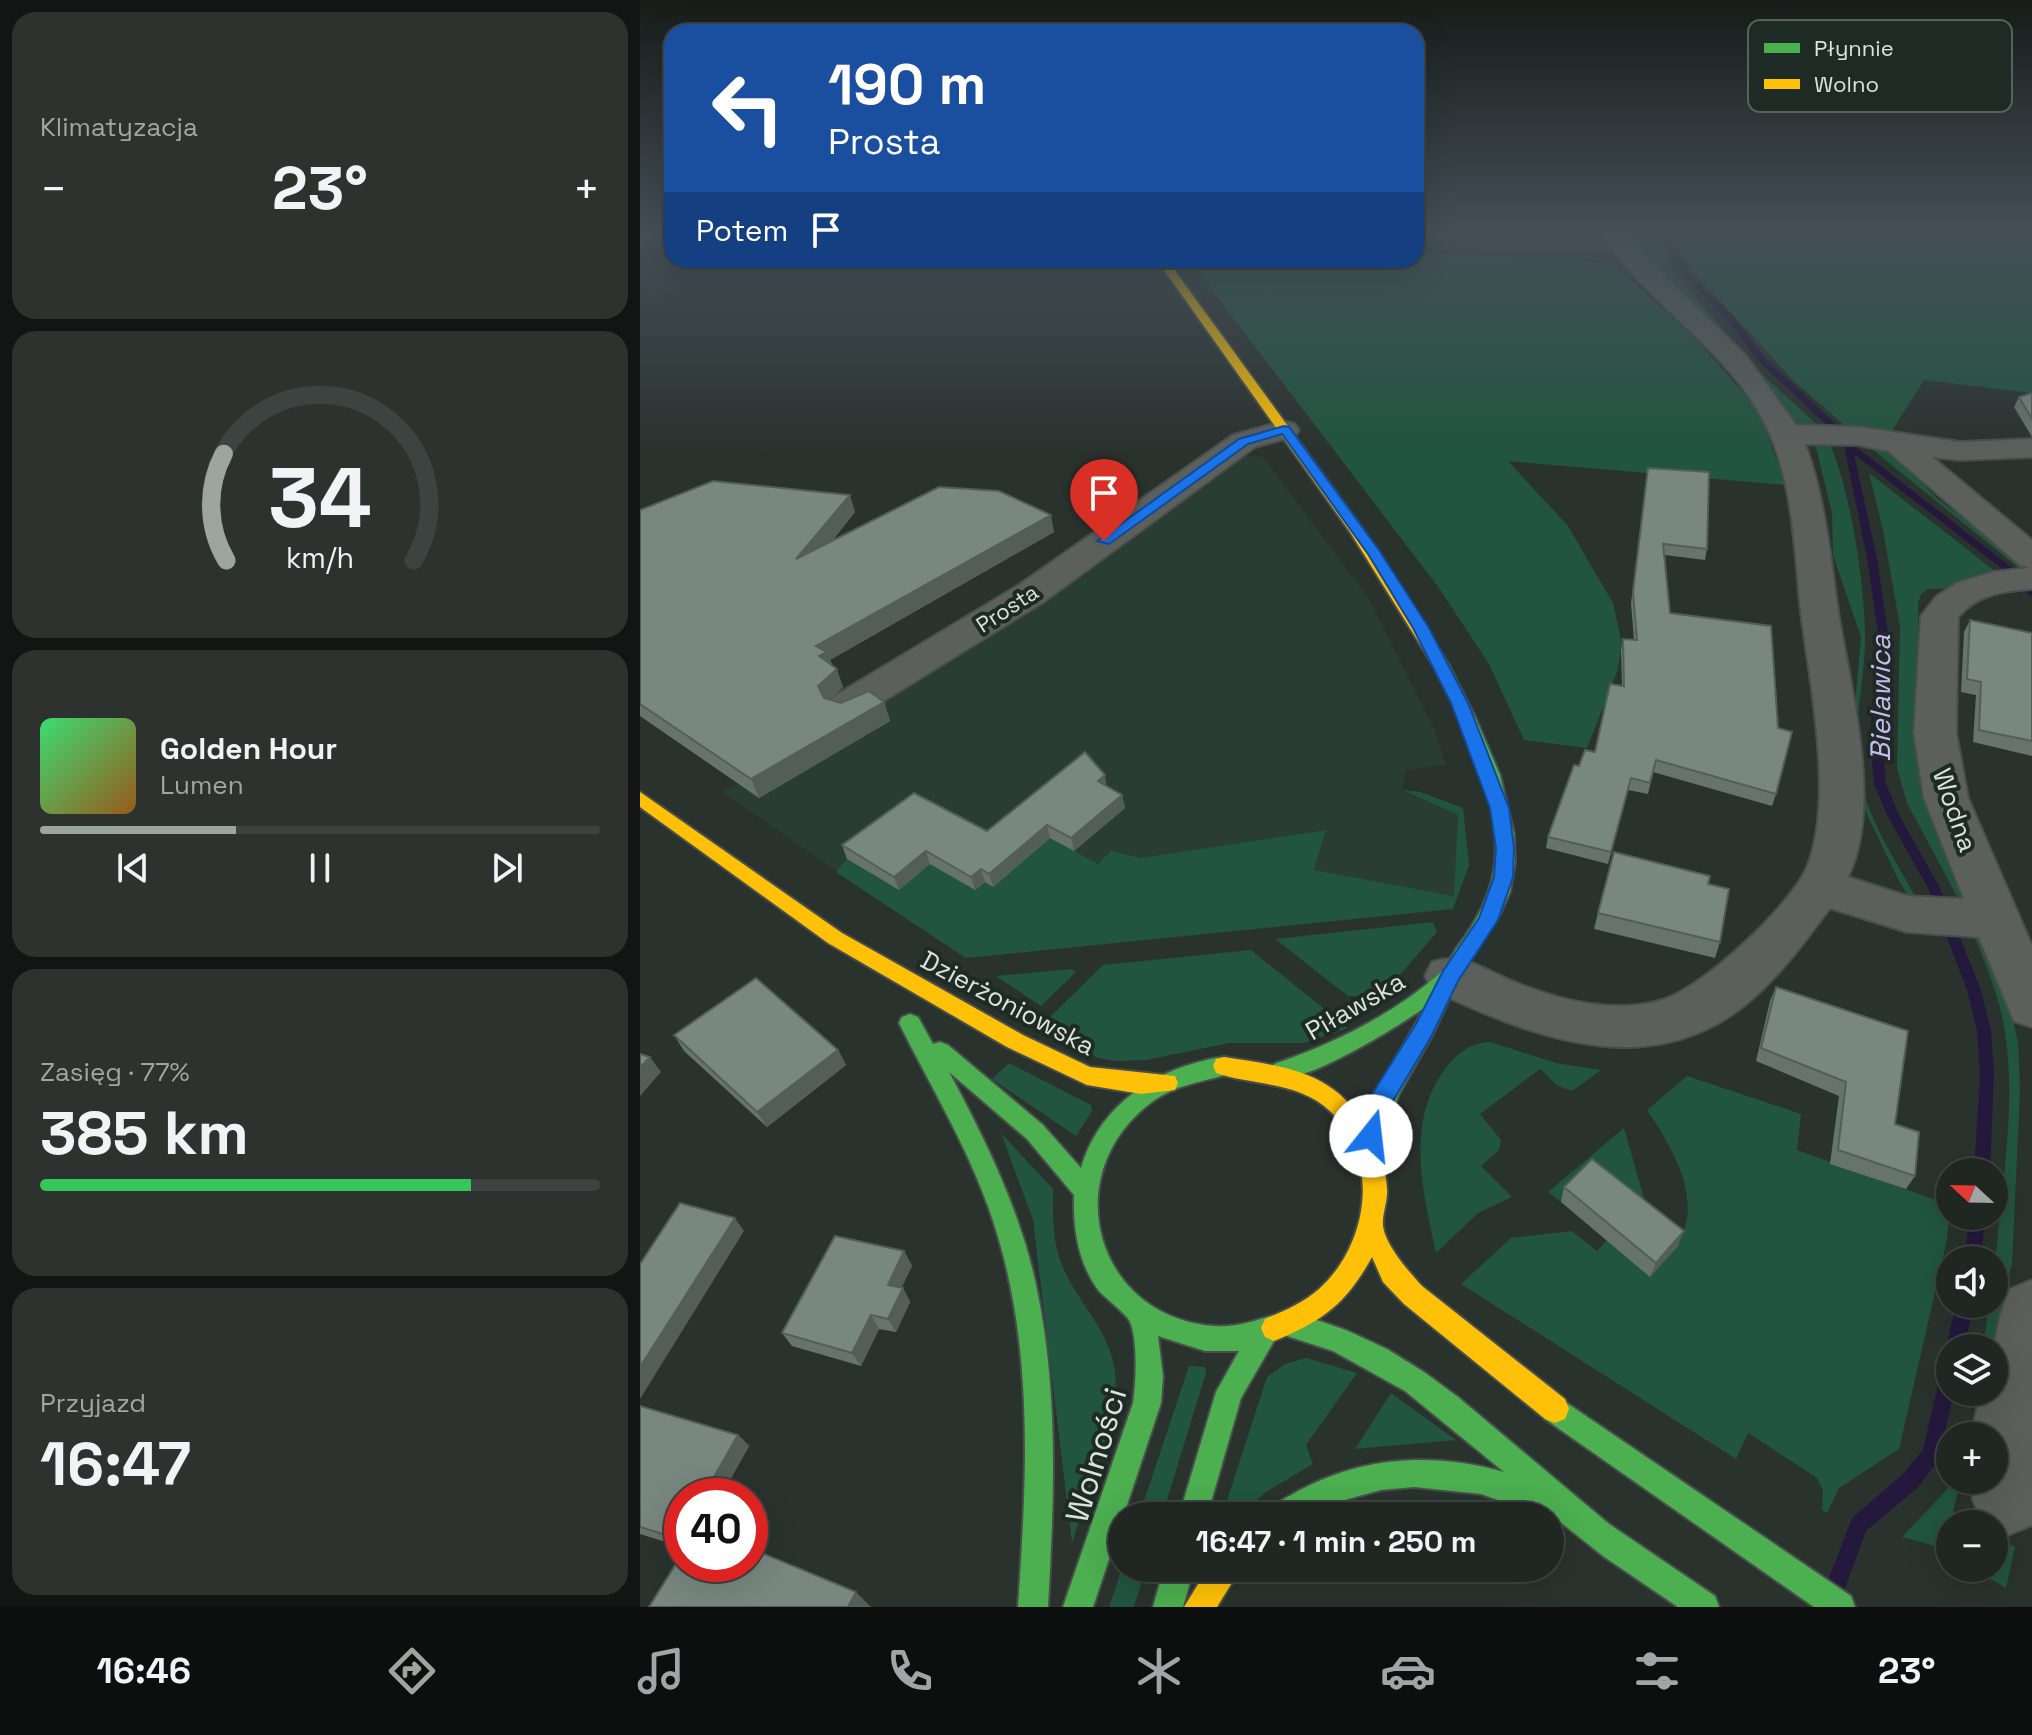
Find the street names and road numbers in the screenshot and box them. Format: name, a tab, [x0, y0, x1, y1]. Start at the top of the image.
street label: Prosta	[971, 577, 1044, 638]
street label: Wodna	[1925, 764, 1985, 856]
street label: Dzierżoniowska	[915, 943, 1101, 1063]
street label: Piławska	[1299, 964, 1411, 1048]
street label: Wolności	[1057, 1383, 1135, 1527]

